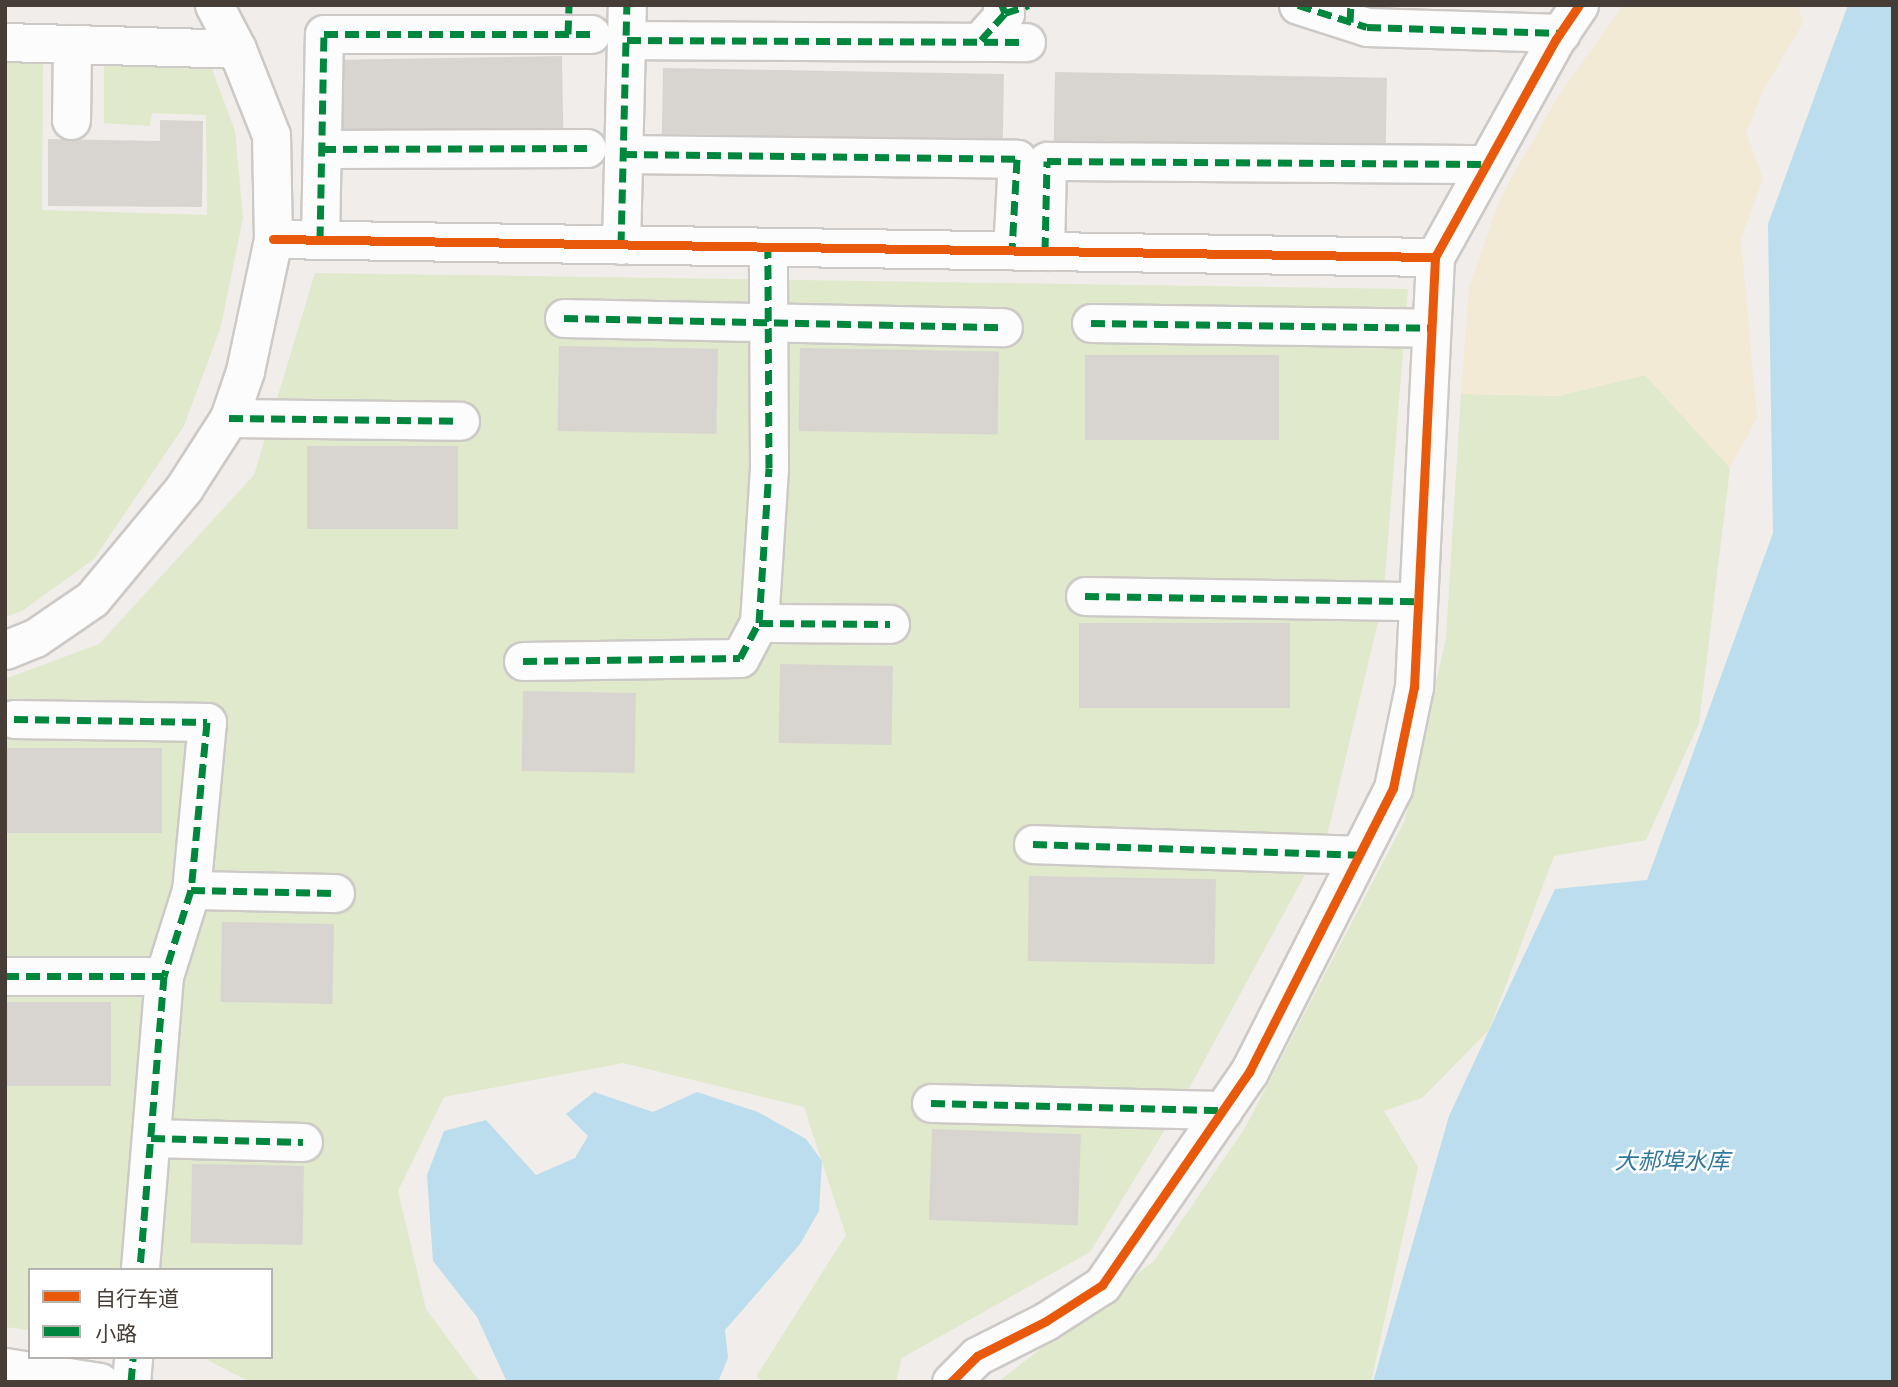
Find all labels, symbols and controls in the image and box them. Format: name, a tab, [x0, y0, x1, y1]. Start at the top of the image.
water label: 大郝埠水库	[1615, 1146, 1729, 1174]
legend	[28, 1268, 273, 1359]
text: 自行车道	[95, 1285, 179, 1310]
text: 小路	[95, 1320, 137, 1345]

